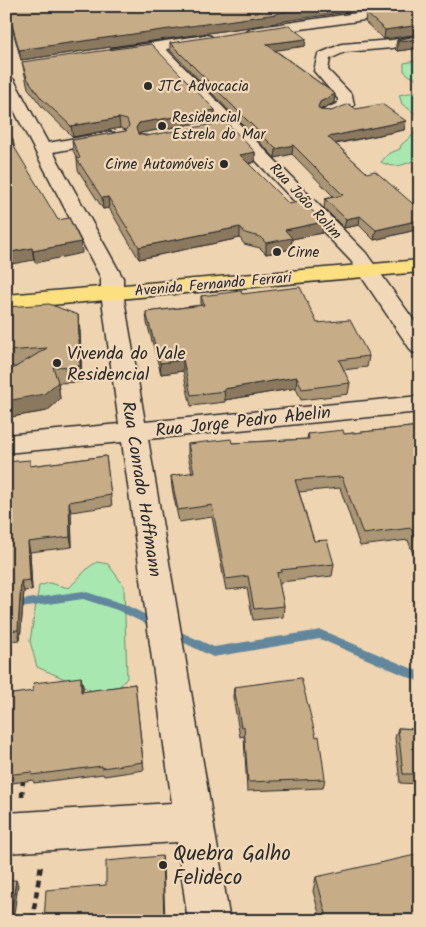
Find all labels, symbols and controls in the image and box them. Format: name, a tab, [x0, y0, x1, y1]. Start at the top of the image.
place label: JTC Advocacia	[158, 75, 249, 99]
marker: JTC Advocacia	[142, 80, 154, 92]
place label: Residencial Estrela do Mar	[172, 106, 267, 147]
marker: Residencial Estrela do Mar	[156, 120, 168, 132]
place label: Cirne Automóveis	[105, 153, 215, 177]
marker: Cirne Automóveis	[218, 158, 230, 170]
street label: Rua João Rolim	[263, 158, 347, 246]
place label: Cirne	[287, 241, 320, 265]
marker: Cirne	[271, 246, 283, 258]
street label: Avenida Fernando Ferrari	[134, 266, 294, 304]
place label: Vivenda do Vale Residencial	[67, 340, 186, 390]
marker: Vivenda do Vale Residencial	[51, 357, 63, 369]
street label: Rua Conrado Hoffmann	[112, 399, 169, 579]
street label: Rua Jorge Pedro Abelin	[154, 399, 332, 446]
place label: Quebra Galho Felideco	[173, 838, 291, 895]
marker: Quebra Galho Felideco	[157, 859, 169, 871]

